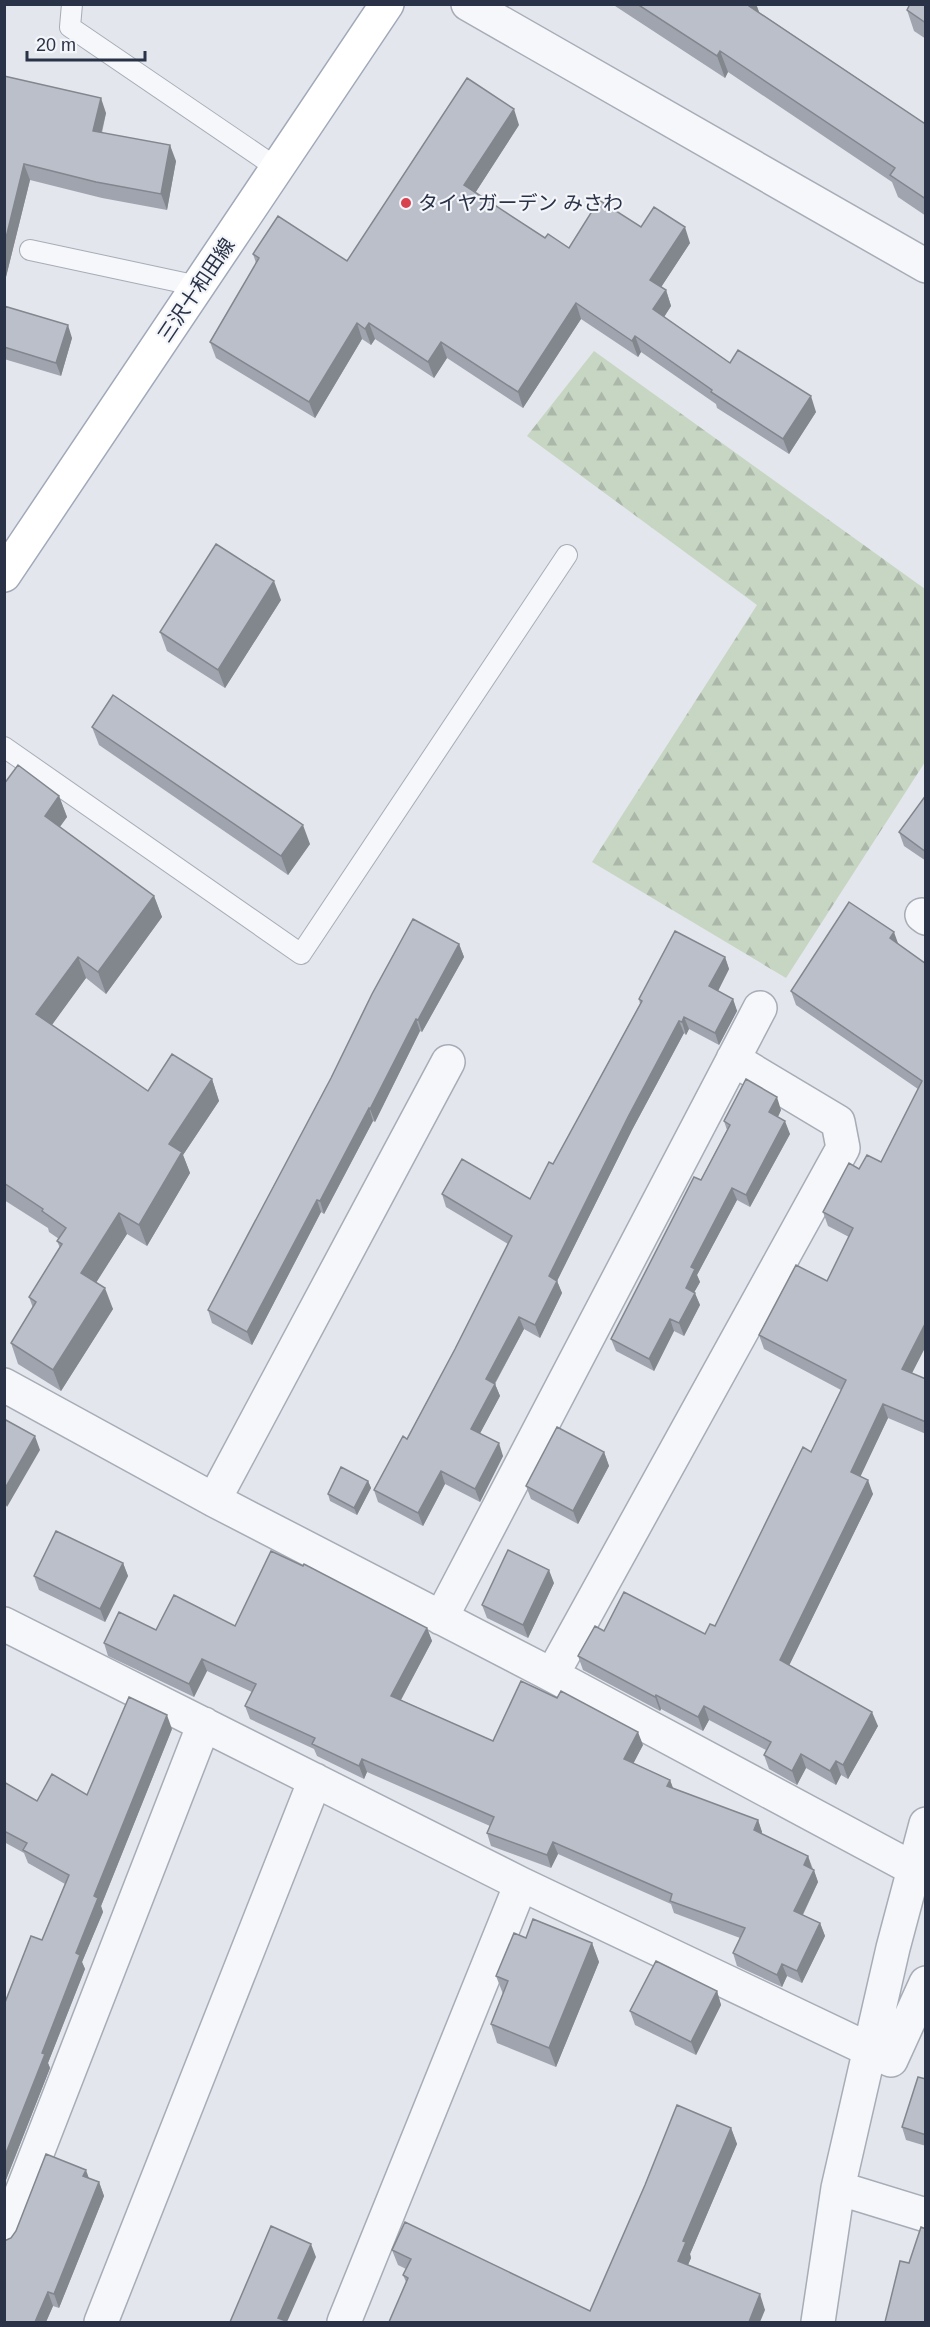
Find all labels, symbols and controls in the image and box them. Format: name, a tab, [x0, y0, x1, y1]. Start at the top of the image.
scale bar	[27, 24, 146, 62]
text: 20 m	[36, 35, 76, 55]
place label: タイヤガーデン みさわ	[418, 192, 623, 214]
marker: タイヤガーデン みさわ	[399, 196, 413, 210]
street label: 三沢十和田線	[153, 234, 239, 346]

